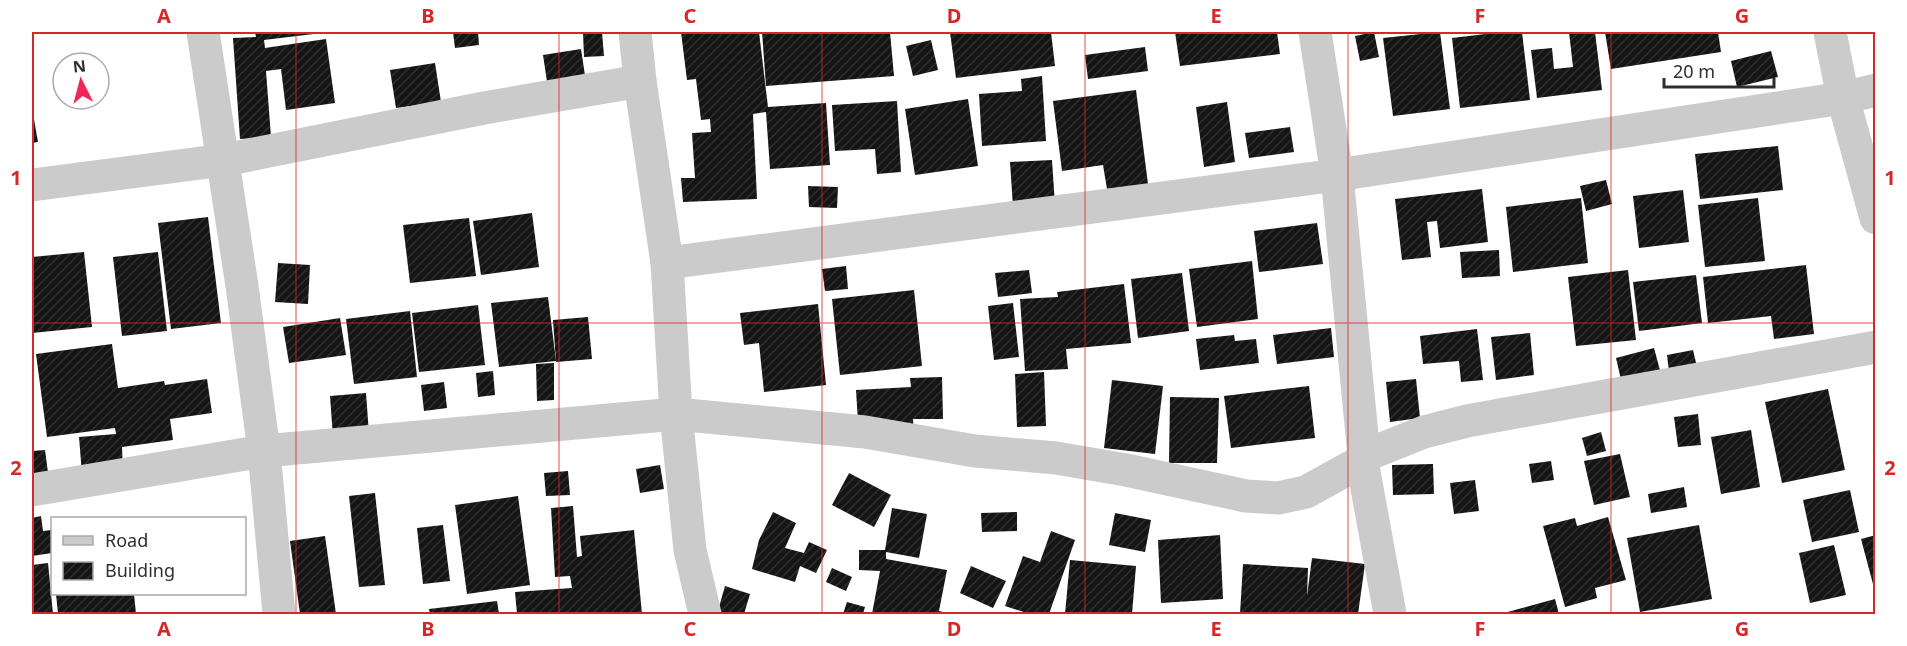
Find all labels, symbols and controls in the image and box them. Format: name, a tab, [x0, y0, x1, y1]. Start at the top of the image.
text: A	[157, 2, 171, 29]
text: B	[421, 2, 435, 29]
text: C	[684, 2, 697, 29]
text: D	[947, 2, 961, 29]
text: E	[1210, 2, 1222, 29]
text: F	[1475, 2, 1485, 29]
text: G	[1735, 2, 1749, 29]
north arrow	[51, 51, 111, 111]
scale bar	[1664, 51, 1774, 89]
text: N	[72, 54, 87, 78]
text: 20 m	[1673, 59, 1715, 83]
text: 1	[10, 164, 22, 191]
text: 1	[1884, 164, 1896, 191]
text: 2	[10, 454, 22, 481]
text: 2	[1884, 454, 1896, 481]
legend	[51, 517, 246, 595]
text: Road	[105, 528, 148, 552]
text: Building	[105, 558, 175, 582]
text: A	[157, 615, 171, 642]
text: B	[421, 615, 435, 642]
text: C	[684, 615, 697, 642]
text: D	[947, 615, 961, 642]
text: E	[1210, 615, 1222, 642]
text: F	[1475, 615, 1485, 642]
text: G	[1735, 615, 1749, 642]

